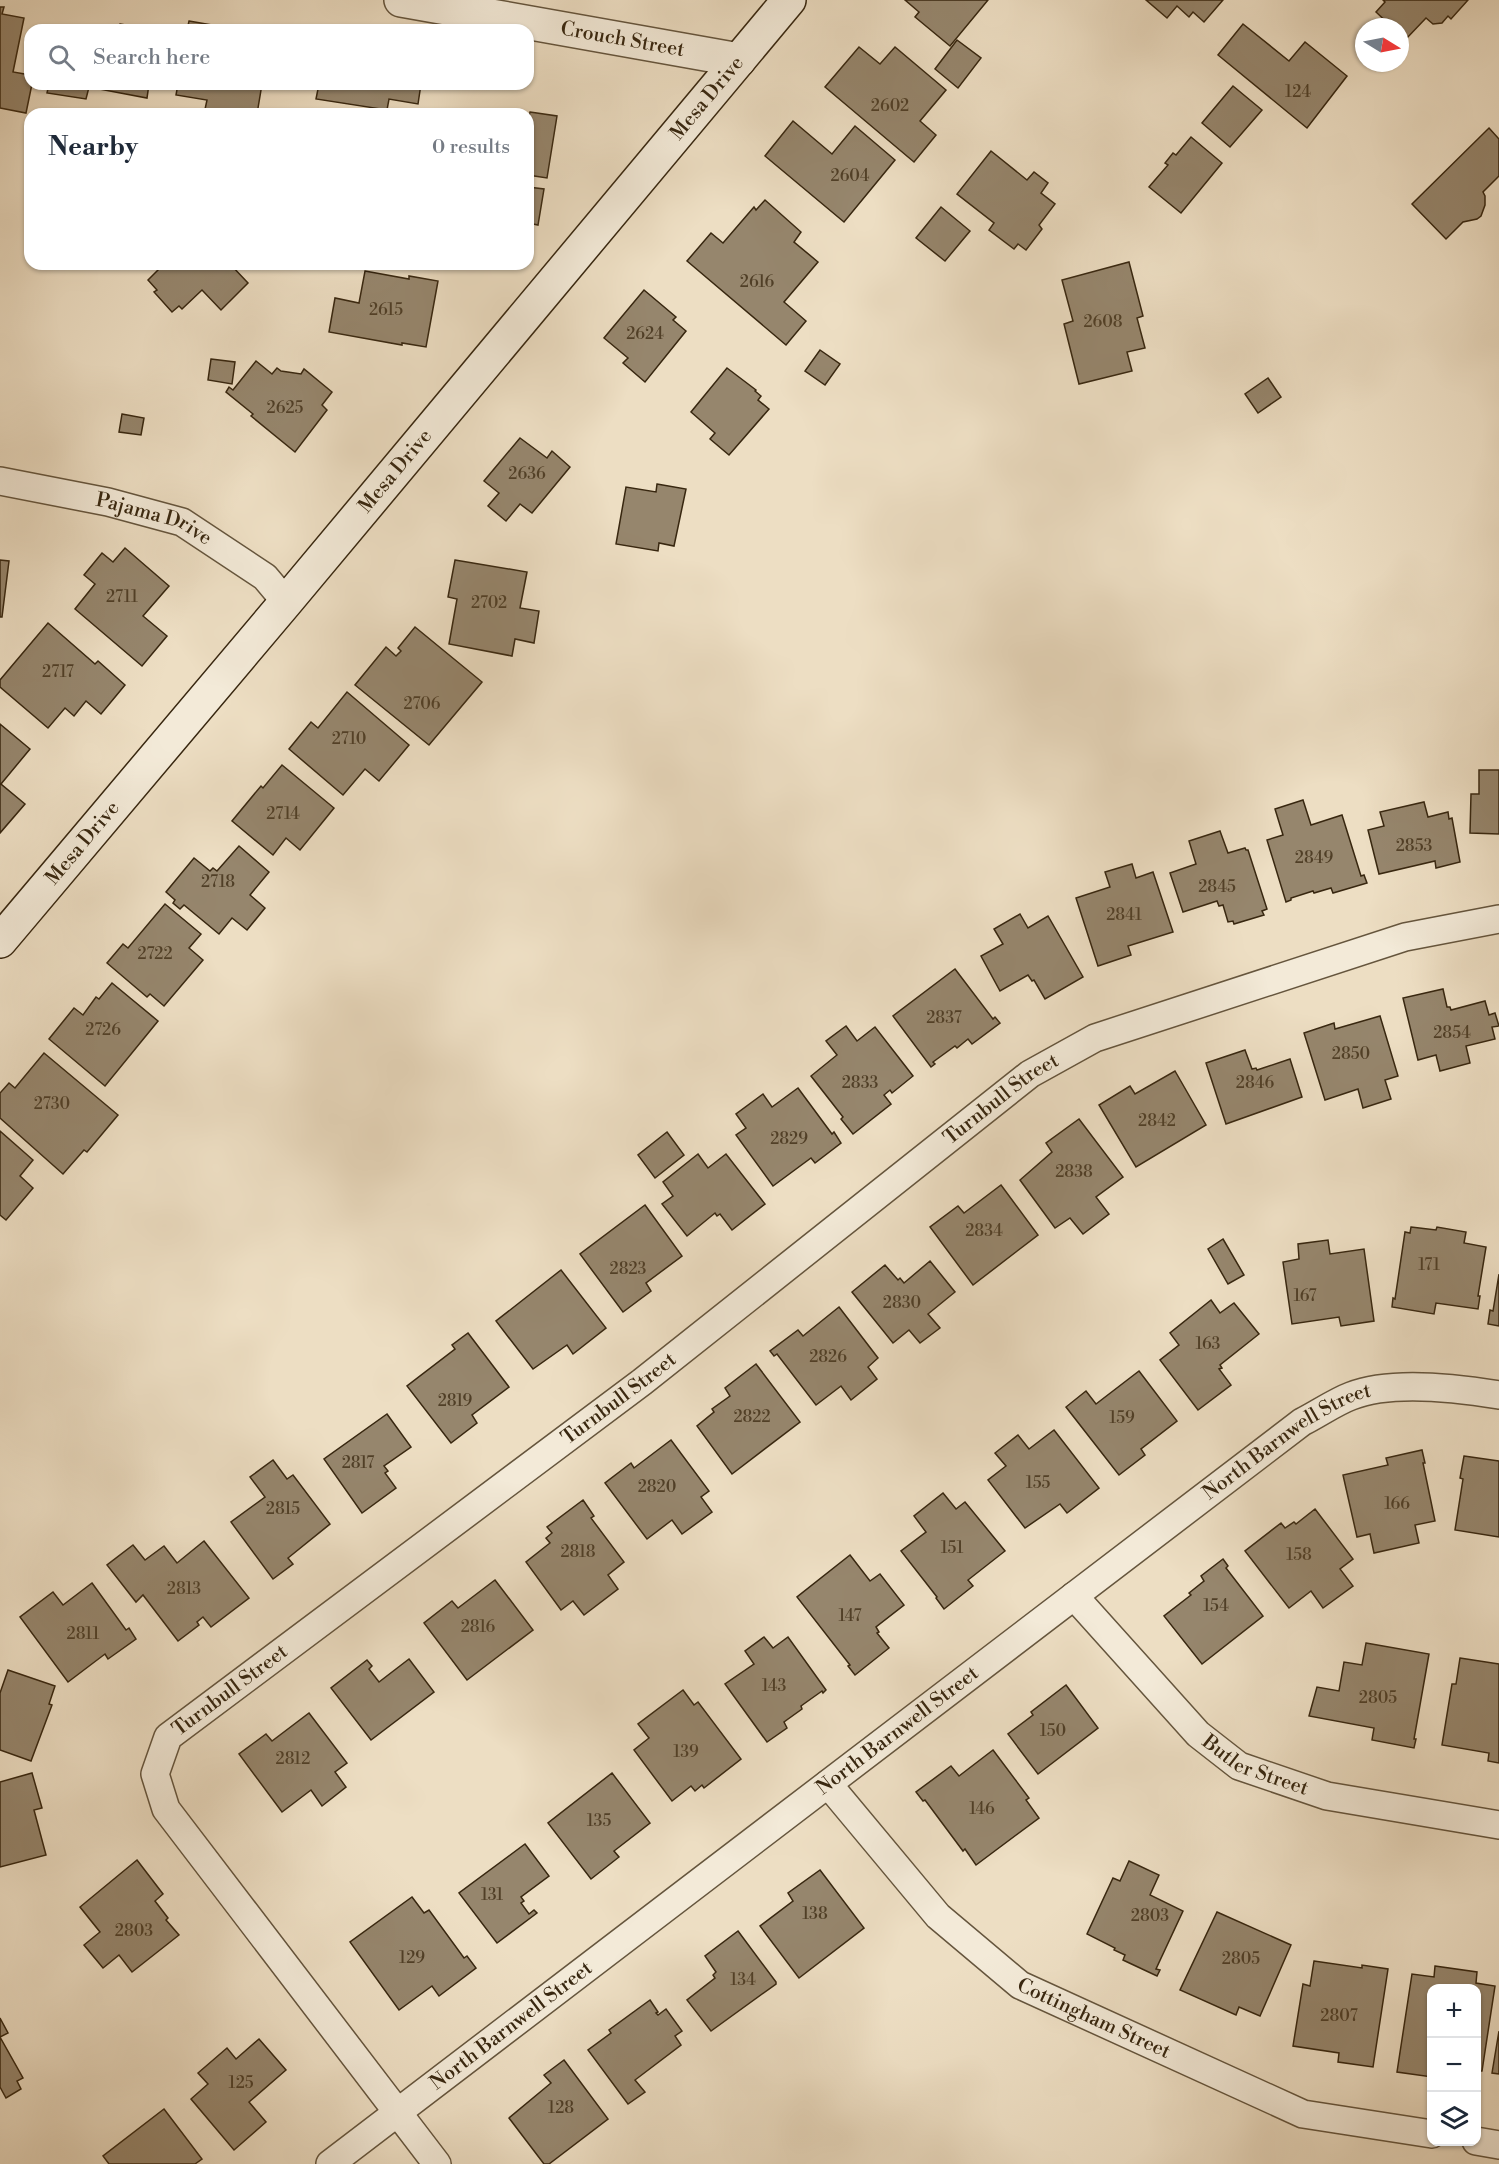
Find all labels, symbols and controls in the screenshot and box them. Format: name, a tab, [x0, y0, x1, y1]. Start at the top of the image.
street label: Crouch Street	[559, 16, 686, 63]
north arrow	[1355, 18, 1409, 72]
search box	[24, 24, 534, 90]
icon: search	[45, 41, 78, 74]
text: Search here	[93, 44, 210, 71]
street label: Mesa Drive	[665, 51, 749, 145]
house number: 124	[1285, 82, 1311, 102]
house number: 2602	[871, 96, 909, 116]
text: Nearby	[48, 131, 138, 163]
text: 0 results	[432, 135, 510, 160]
house number: 2604	[831, 166, 870, 186]
house number: 2616	[740, 272, 774, 292]
house number: 2615	[369, 300, 403, 320]
house number: 2608	[1083, 312, 1123, 332]
house number: 2624	[626, 324, 664, 344]
house number: 2625	[267, 398, 304, 418]
street label: Mesa Drive	[353, 424, 438, 518]
house number: 2636	[508, 464, 546, 484]
street label: Pajama Drive	[94, 487, 217, 551]
house number: 2711	[106, 587, 138, 607]
house number: 2702	[471, 593, 507, 613]
house number: 2717	[42, 662, 74, 682]
house number: 2706	[403, 694, 441, 714]
house number: 2710	[332, 729, 366, 749]
street label: Mesa Drive	[40, 796, 125, 890]
house number: 2714	[266, 804, 300, 824]
house number: 2853	[1396, 836, 1432, 856]
house number: 2849	[1295, 848, 1334, 868]
house number: 2718	[201, 872, 235, 892]
house number: 2845	[1198, 877, 1236, 897]
house number: 2841	[1106, 905, 1142, 925]
house number: 2722	[137, 944, 173, 964]
house number: 2837	[926, 1008, 962, 1028]
house number: 2726	[85, 1020, 121, 1040]
house number: 2854	[1433, 1023, 1471, 1043]
house number: 2850	[1332, 1044, 1370, 1064]
street label: Turnbull Street	[938, 1048, 1063, 1150]
house number: 2833	[842, 1073, 878, 1093]
house number: 2846	[1236, 1073, 1275, 1093]
house number: 2730	[34, 1094, 70, 1114]
house number: 2842	[1138, 1111, 1176, 1131]
house number: 2829	[770, 1129, 808, 1149]
house number: 2838	[1055, 1162, 1093, 1182]
house number: 2834	[965, 1221, 1003, 1241]
house number: 171	[1418, 1255, 1440, 1275]
house number: 2823	[610, 1259, 647, 1279]
house number: 167	[1293, 1286, 1317, 1306]
house number: 2830	[883, 1293, 921, 1313]
house number: 163	[1196, 1334, 1221, 1354]
street label: Turnbull Street	[556, 1347, 681, 1451]
house number: 2826	[809, 1347, 847, 1367]
street label: North Barnwell Street	[1198, 1378, 1373, 1506]
house number: 2819	[438, 1391, 473, 1411]
house number: 2822	[733, 1407, 771, 1427]
house number: 159	[1109, 1408, 1135, 1428]
house number: 2817	[342, 1453, 374, 1473]
house number: 155	[1026, 1473, 1050, 1493]
house number: 2820	[638, 1477, 676, 1497]
house number: 166	[1384, 1494, 1410, 1514]
house number: 2815	[266, 1499, 300, 1519]
house number: 151	[941, 1538, 963, 1558]
house number: 2818	[561, 1542, 596, 1562]
house number: 158	[1286, 1545, 1312, 1565]
house number: 2813	[167, 1579, 201, 1599]
house number: 154	[1203, 1596, 1229, 1616]
house number: 147	[838, 1606, 862, 1626]
house number: 2816	[461, 1617, 496, 1637]
house number: 2811	[67, 1624, 100, 1644]
street label: Turnbull Street	[167, 1639, 293, 1742]
street label: North Barnwell Street	[811, 1661, 984, 1801]
house number: 143	[762, 1676, 786, 1696]
house number: 2805	[1359, 1688, 1397, 1708]
house number: 150	[1040, 1721, 1066, 1741]
street label: Butler Street	[1196, 1729, 1312, 1801]
house number: 139	[673, 1742, 699, 1762]
house number: 2812	[276, 1749, 310, 1769]
house number: 146	[969, 1799, 995, 1819]
house number: 135	[587, 1811, 611, 1831]
house number: 131	[481, 1885, 503, 1905]
house number: 138	[802, 1904, 828, 1924]
house number: 2803	[1131, 1906, 1169, 1926]
house number: 2803	[115, 1921, 153, 1941]
house number: 129	[399, 1948, 425, 1968]
house number: 2805	[1222, 1949, 1260, 1969]
street label: North Barnwell Street	[425, 1956, 597, 2096]
house number: 134	[730, 1970, 756, 1990]
street label: Cottingham Street	[1013, 1973, 1174, 2064]
map controls	[1427, 1984, 1481, 2146]
button: +	[1427, 1984, 1481, 2038]
house number: 2807	[1320, 2006, 1358, 2026]
button: −	[1427, 2038, 1481, 2092]
house number: 125	[228, 2073, 254, 2093]
button: layers	[1427, 2092, 1481, 2146]
house number: 128	[548, 2098, 574, 2118]

